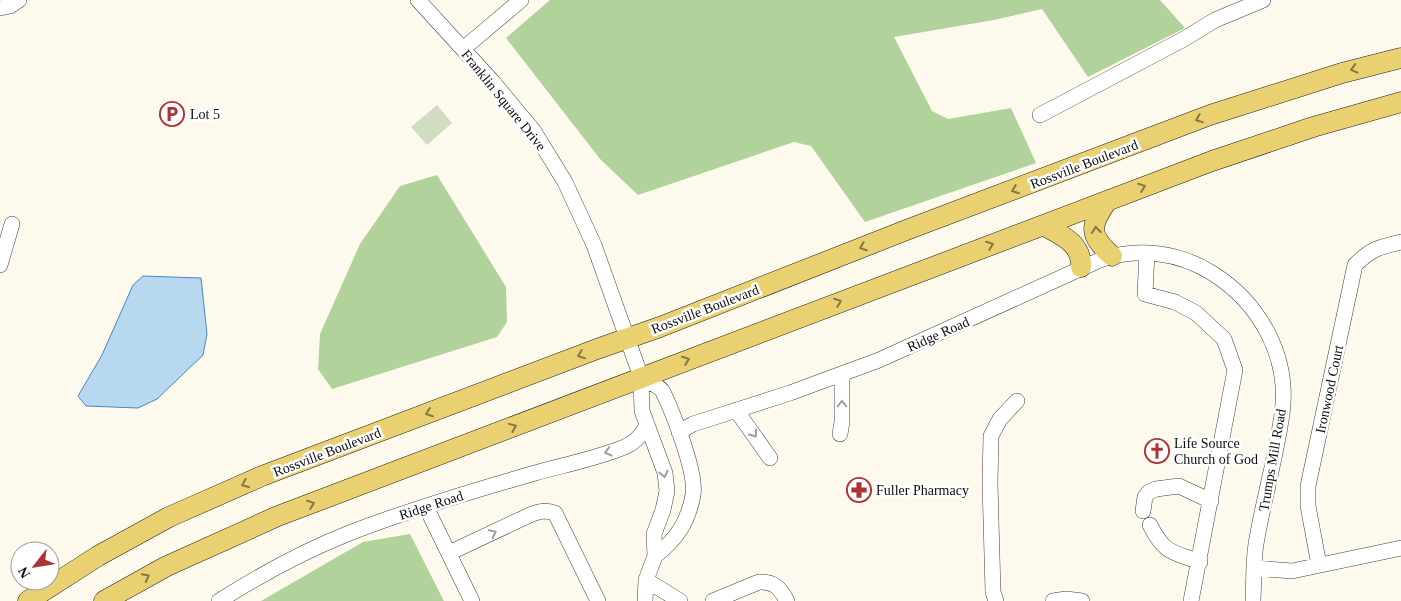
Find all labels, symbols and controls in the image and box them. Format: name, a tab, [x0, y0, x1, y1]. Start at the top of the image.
street label: Franklin Square Drive	[458, 47, 549, 154]
one-way arrow	[1350, 64, 1358, 74]
parking icon: Lot 5	[159, 101, 185, 127]
place label: Lot 5	[190, 107, 220, 122]
one-way arrow	[1195, 113, 1204, 123]
street label: Rossville Boulevard	[1028, 137, 1140, 192]
one-way arrow	[1137, 183, 1146, 193]
one-way arrow	[1011, 184, 1020, 194]
one-way arrow	[1090, 225, 1101, 233]
one-way arrow	[859, 241, 868, 252]
one-way arrow	[985, 241, 994, 251]
street label: Rossville Boulevard	[649, 282, 761, 337]
one-way arrow	[833, 298, 842, 308]
street label: Ridge Road	[905, 314, 972, 355]
street label: Ironwood Court	[1313, 344, 1346, 435]
one-way arrow	[577, 349, 586, 359]
one-way arrow	[682, 356, 690, 366]
one-way arrow	[837, 400, 847, 408]
one-way arrow	[426, 407, 434, 417]
street label: Trumps Mill Road	[1256, 408, 1289, 512]
one-way arrow	[508, 423, 517, 433]
street label: Rossville Boulevard	[271, 425, 383, 480]
one-way arrow	[748, 428, 757, 438]
place label: Life Source Church of God	[1174, 436, 1258, 467]
church icon: Life Source Church of God	[1144, 438, 1170, 464]
one-way arrow	[605, 447, 613, 457]
one-way arrow	[658, 470, 669, 479]
one-way arrow	[241, 477, 250, 488]
pharmacy icon: Fuller Pharmacy	[846, 477, 872, 503]
place label: Fuller Pharmacy	[876, 483, 969, 498]
street label: Ridge Road	[397, 488, 465, 523]
one-way arrow	[306, 500, 314, 510]
one-way arrow	[488, 529, 497, 539]
north arrow	[10, 541, 60, 591]
text: N	[15, 564, 33, 581]
one-way arrow	[141, 573, 150, 583]

